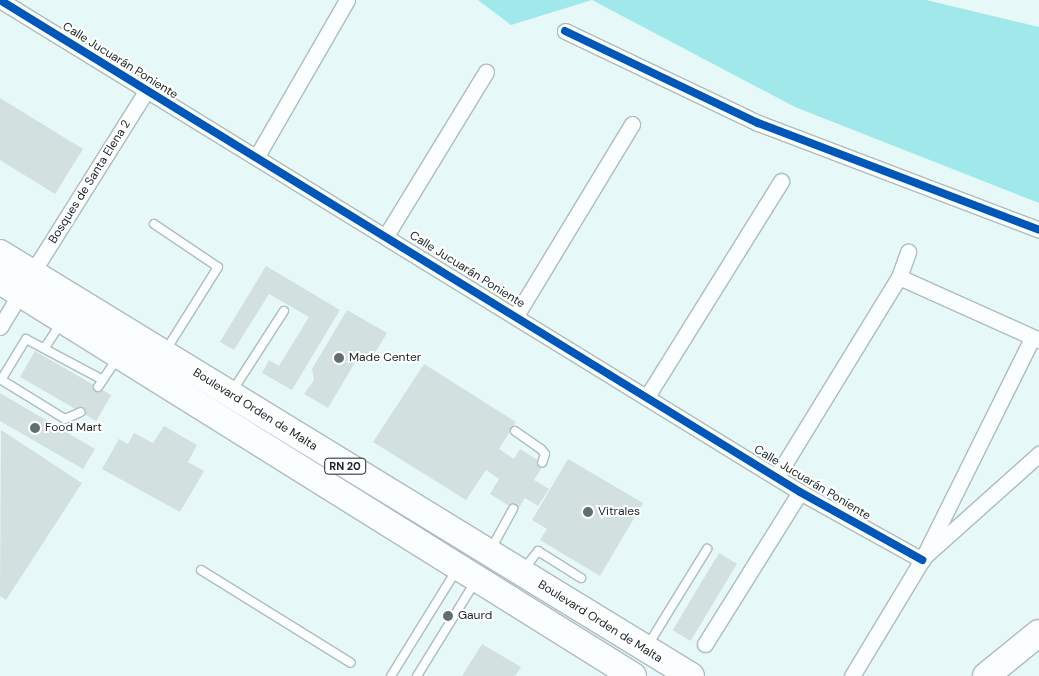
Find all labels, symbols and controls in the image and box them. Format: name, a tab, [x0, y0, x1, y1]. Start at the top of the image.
street label: Calle Jucuarán Poniente	[60, 20, 180, 102]
street label: Bosques de Santa Elena 2	[46, 118, 134, 246]
street label: Calle Jucuarán Poniente	[407, 229, 527, 311]
place label: Made Center	[349, 351, 421, 365]
marker: Made Center	[333, 352, 345, 364]
street label: Boulevard Orden de Malta	[190, 366, 320, 454]
place label: Food Mart	[45, 421, 102, 435]
marker: Food Mart	[29, 422, 41, 434]
street label: Calle Jucuarán Poniente	[751, 443, 873, 523]
road number: RN 20	[324, 458, 366, 474]
place label: Vitrales	[598, 505, 640, 519]
marker: Vitrales	[582, 506, 594, 518]
street label: Boulevard Orden de Malta	[535, 578, 665, 666]
place label: Gaurd	[458, 609, 492, 623]
marker: Gaurd	[442, 610, 454, 622]

